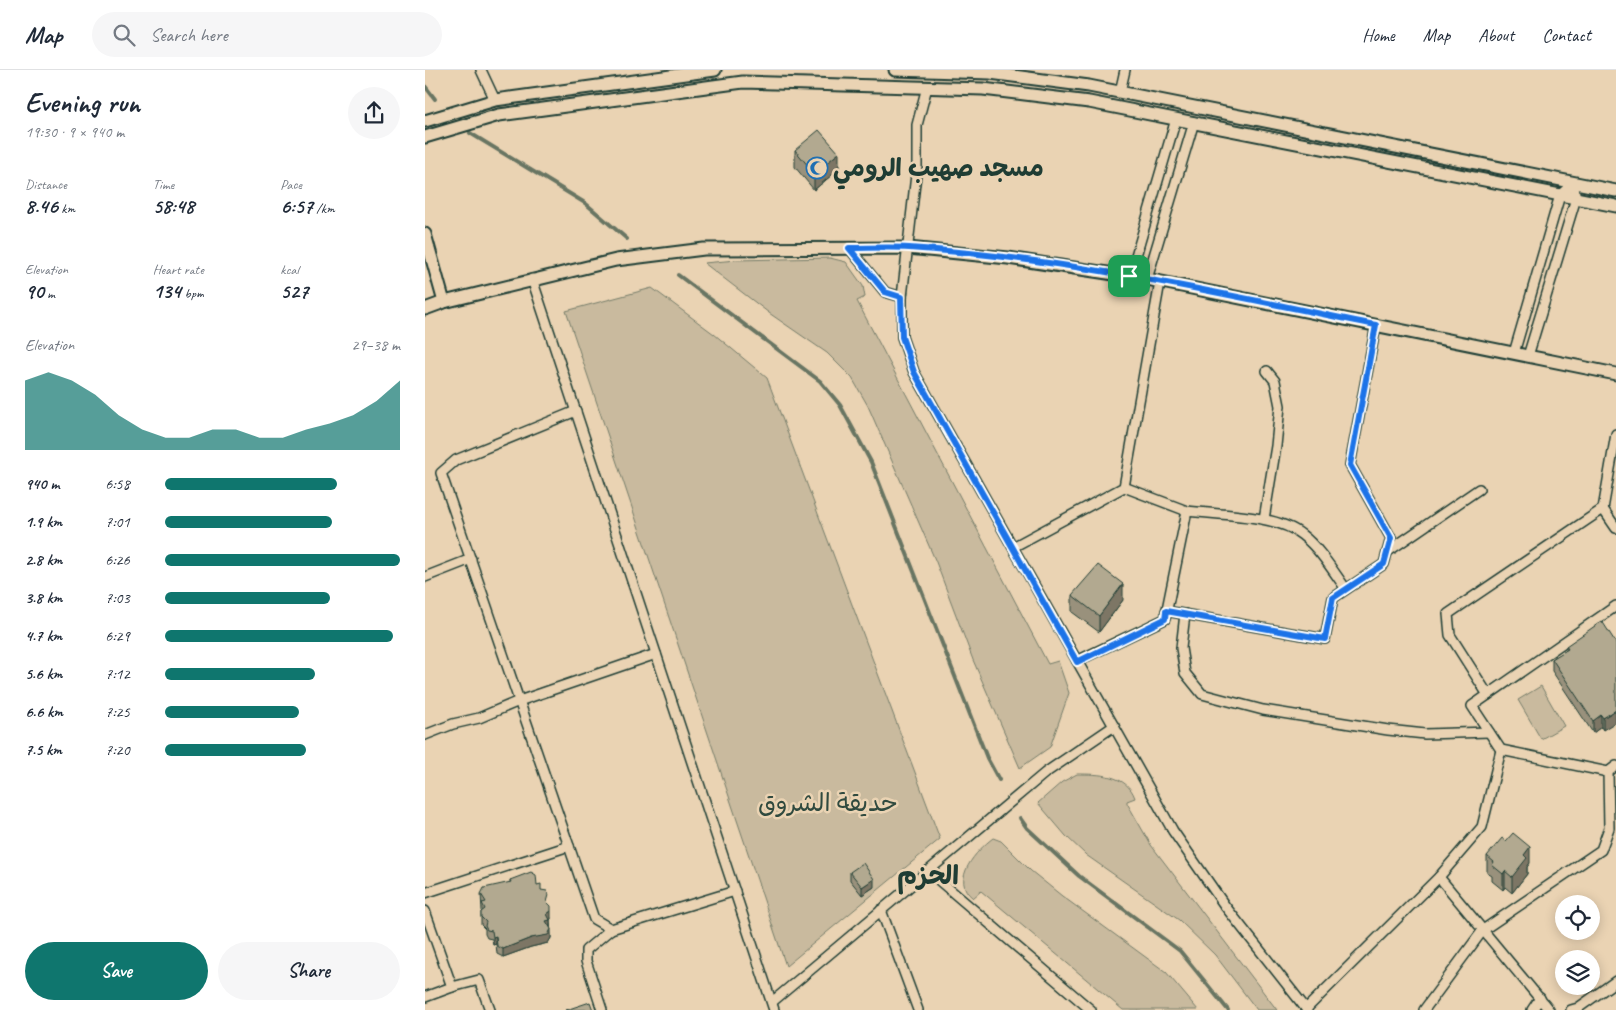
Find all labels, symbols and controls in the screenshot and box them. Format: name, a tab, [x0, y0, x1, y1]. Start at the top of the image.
search box	[92, 12, 442, 57]
text: Map	[25, 20, 62, 50]
icon: search	[110, 21, 138, 49]
text: Search here	[150, 23, 228, 47]
text: Home	[1362, 24, 1395, 46]
text: Map	[1423, 24, 1450, 46]
text: About	[1478, 24, 1514, 46]
text: Contact	[1542, 24, 1591, 46]
text: Evening run	[25, 85, 140, 120]
button: share	[348, 87, 400, 139]
text: 19:30 · 9 × 940 m	[25, 122, 124, 142]
place label: مسجد صهيب الرومي	[833, 152, 1044, 190]
mosque icon: مسجد صهيب الرومي	[805, 156, 829, 180]
text: Distance	[25, 176, 67, 193]
text: Time	[153, 176, 174, 193]
text: Pace	[280, 176, 302, 193]
text: 8.46	[25, 193, 58, 219]
text: 58:48	[153, 193, 194, 219]
text: 6:57	[280, 193, 313, 219]
text: km	[58, 200, 75, 217]
text: /km	[313, 200, 335, 217]
pin	[1108, 255, 1150, 297]
text: Elevation	[25, 261, 68, 278]
text: Heart rate	[153, 261, 204, 278]
text: kcal	[280, 261, 299, 278]
icon: arrive	[1115, 262, 1143, 290]
text: 90	[25, 278, 44, 304]
text: 134	[153, 278, 181, 304]
text: 527	[280, 278, 308, 304]
text: m	[44, 285, 55, 302]
text: bpm	[181, 285, 204, 302]
text: Elevation	[25, 335, 74, 355]
text: 29–38 m	[351, 335, 400, 355]
text: 940 m	[25, 474, 59, 494]
text: 6:58	[105, 474, 130, 494]
text: 1.9 km	[25, 512, 62, 532]
text: 7:01	[105, 512, 130, 532]
text: 2.8 km	[25, 550, 62, 570]
text: 6:26	[105, 550, 130, 570]
text: 3.8 km	[25, 588, 62, 608]
text: 7:03	[105, 588, 130, 608]
text: 4.7 km	[25, 626, 62, 646]
text: 6:29	[105, 626, 130, 646]
text: 5.6 km	[25, 664, 62, 684]
text: 7:12	[105, 664, 130, 684]
text: 6.6 km	[25, 702, 63, 722]
text: 7:25	[105, 702, 130, 722]
text: 7.5 km	[25, 740, 62, 760]
text: 7:20	[105, 740, 130, 760]
park label: حديقة الشروق	[758, 787, 898, 819]
district label: الحزم	[897, 859, 959, 895]
map controls	[1555, 895, 1600, 995]
button: locate	[1555, 895, 1600, 940]
button: Save	[25, 942, 208, 1000]
button: Share	[218, 942, 400, 1000]
button: layers	[1555, 950, 1600, 995]

